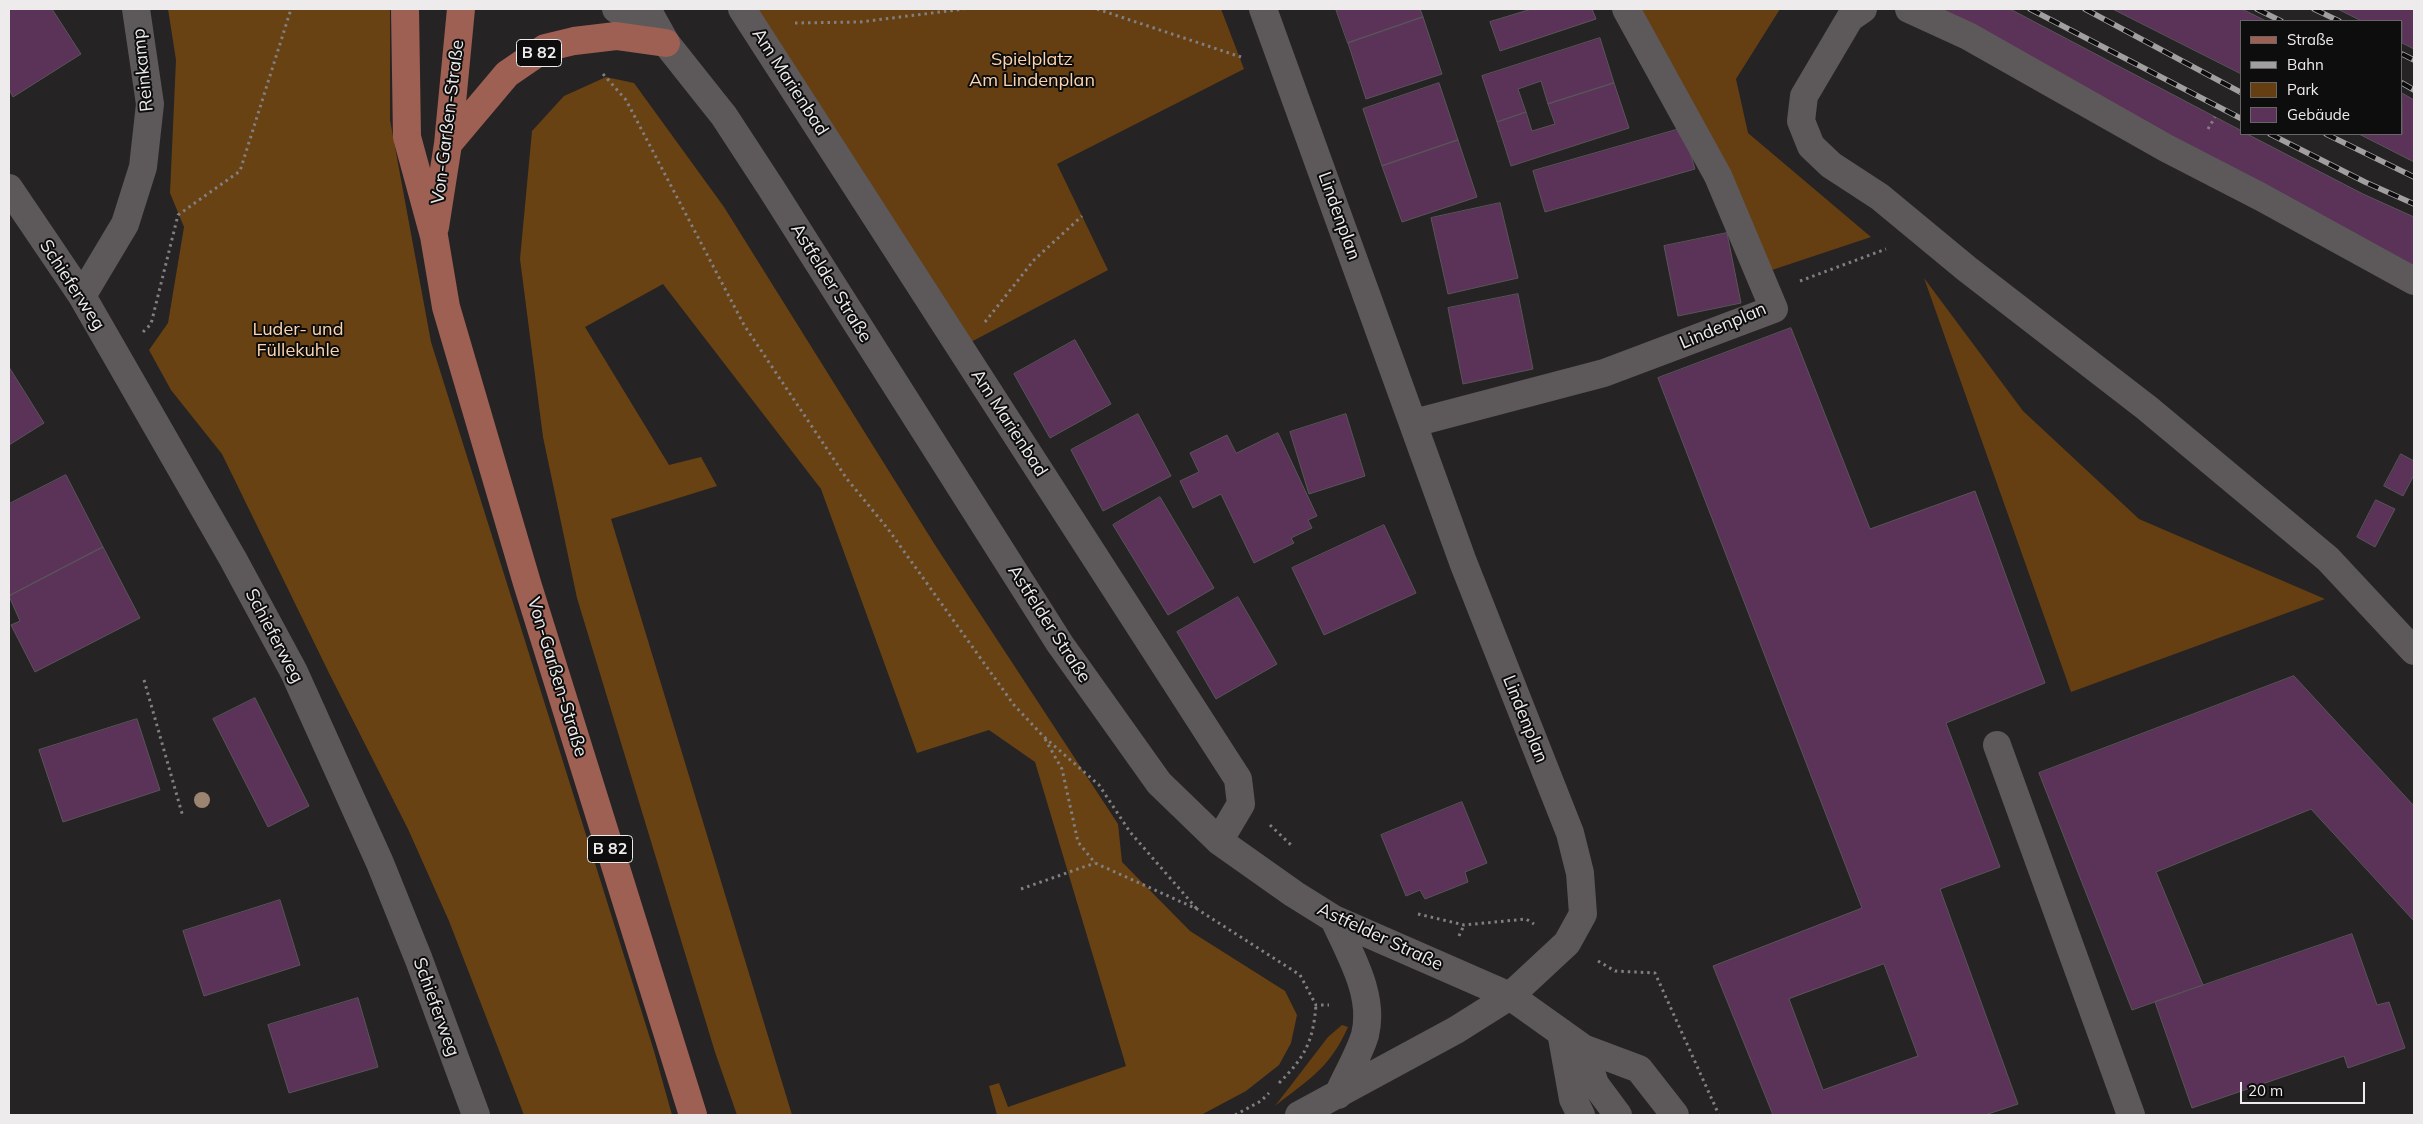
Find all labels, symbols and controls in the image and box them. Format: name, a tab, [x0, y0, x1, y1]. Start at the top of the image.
legend	[2240, 20, 2403, 135]
street label: Am Marienbad	[747, 24, 833, 140]
street label: Reinkamp	[128, 27, 158, 113]
text: Straße	[2287, 30, 2334, 49]
street label: Von-Garßen-Straße	[427, 39, 469, 205]
road number: B 82	[516, 40, 562, 66]
park label: Spielplatz Am Lindenplan	[969, 49, 1095, 92]
text: Bahn	[2287, 55, 2324, 74]
text: Park	[2287, 80, 2319, 99]
text: Gebäude	[2287, 105, 2350, 124]
street label: Lindenplan	[1313, 169, 1365, 263]
street label: Astfelder Straße	[786, 220, 876, 346]
street label: Schieferweg	[35, 236, 109, 334]
street label: Lindenplan	[1676, 298, 1770, 354]
park label: Luder- und Füllekuhle	[253, 319, 343, 362]
street label: Am Marienbad	[966, 365, 1052, 481]
street label: Astfelder Straße	[1003, 561, 1095, 687]
street label: Schieferweg	[240, 585, 308, 687]
street label: Von-Garßen-Straße	[522, 595, 592, 759]
street label: Lindenplan	[1498, 672, 1552, 766]
road number: B 82	[588, 836, 632, 862]
street label: Astfelder Straße	[1314, 898, 1446, 976]
street label: Schieferweg	[408, 955, 464, 1059]
scale bar	[2243, 1072, 2368, 1104]
text: 20 m	[2248, 1081, 2283, 1100]

